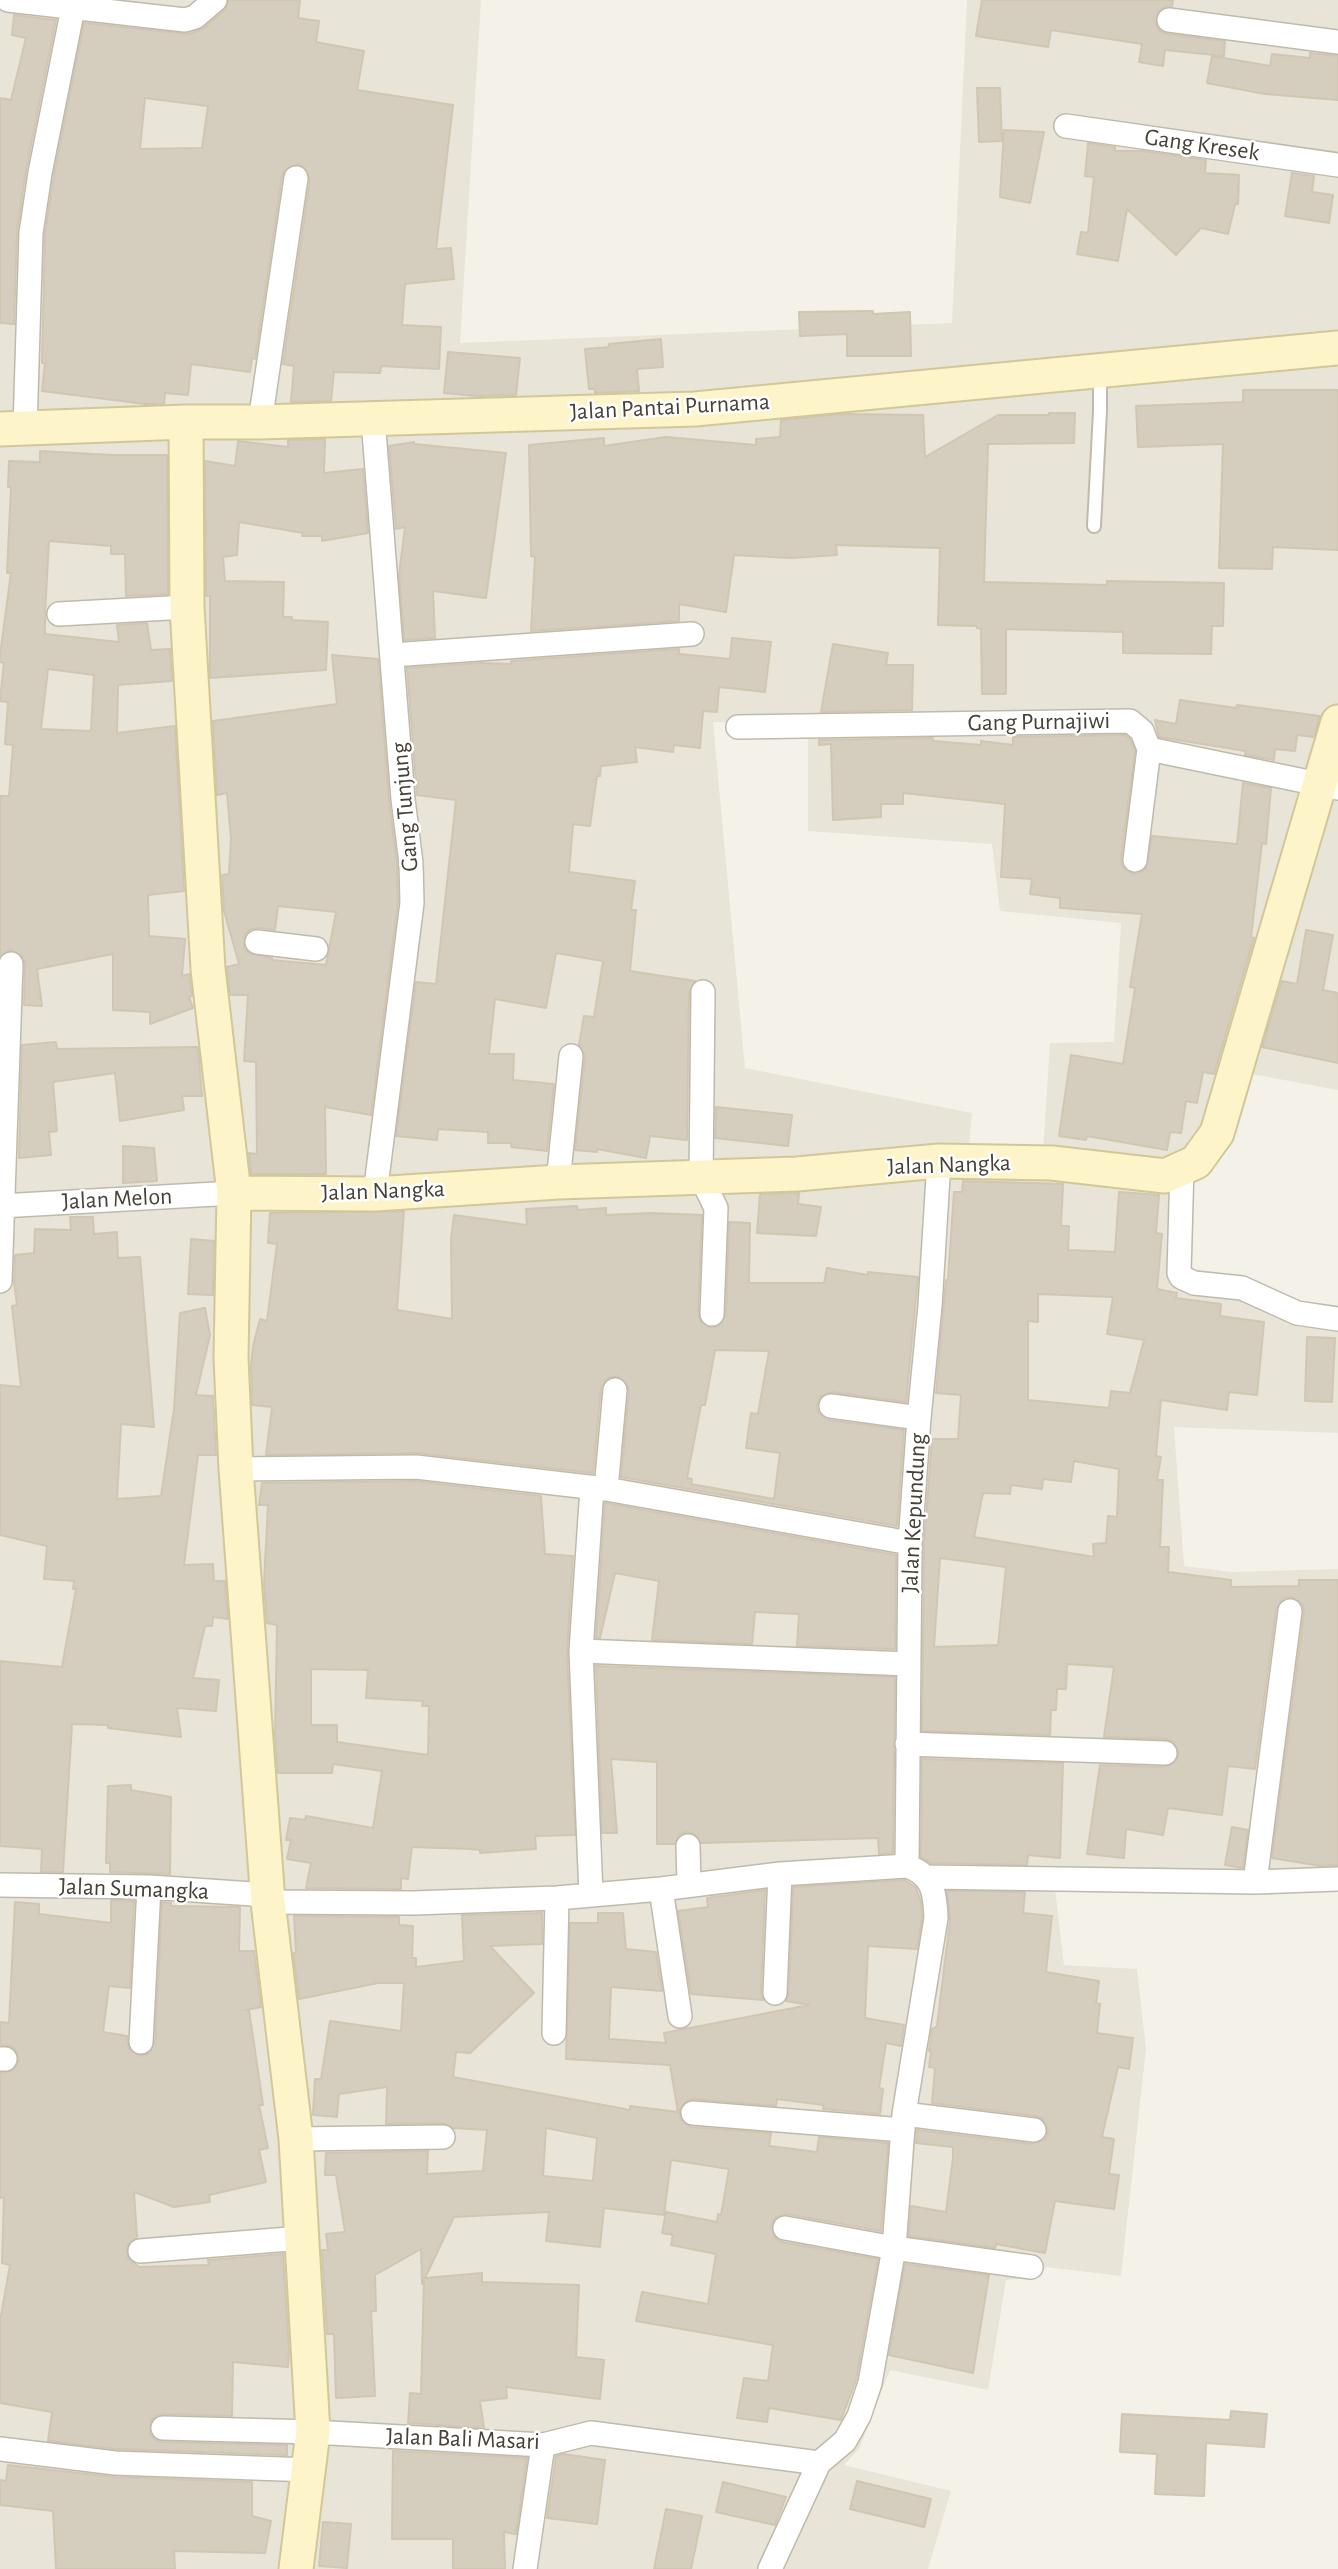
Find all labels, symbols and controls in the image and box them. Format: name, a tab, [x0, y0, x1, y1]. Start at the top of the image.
street label: Gang Kresek	[1143, 123, 1261, 167]
street label: Jalan Pantai Purnama	[569, 387, 771, 427]
street label: Gang Purnajiwi	[967, 706, 1111, 738]
street label: Gang Tunjung	[385, 741, 425, 873]
street label: Jalan Nangka	[887, 1148, 1011, 1182]
street label: Jalan Nangka	[321, 1174, 445, 1208]
street label: Jalan Melon	[61, 1182, 173, 1216]
street label: Jalan Kepundung	[895, 1432, 933, 1594]
street label: Jalan Sumangka	[58, 1872, 210, 1906]
street label: Jalan Bali Masari	[386, 2422, 540, 2456]

